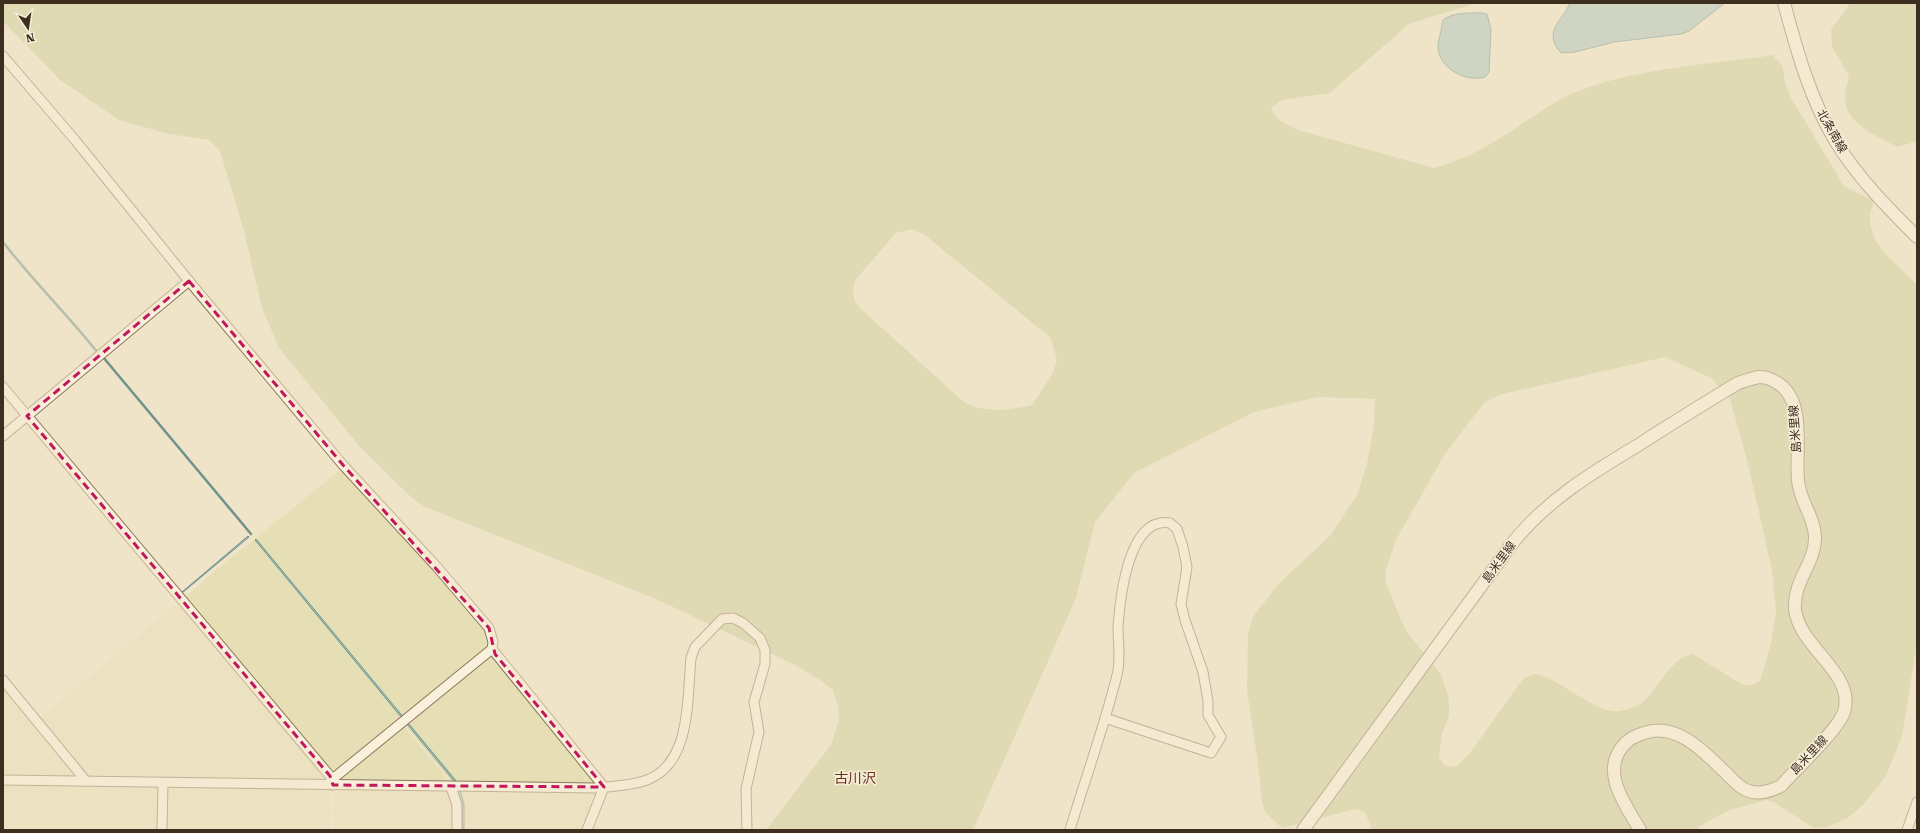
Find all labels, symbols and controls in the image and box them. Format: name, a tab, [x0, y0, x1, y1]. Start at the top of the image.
north arrow	[8, 8, 48, 48]
text: N	[24, 30, 36, 45]
street label: 北条南線	[1814, 107, 1850, 155]
street label: 島米里線	[1786, 405, 1804, 453]
street label: 島米里線	[1479, 538, 1519, 586]
street label: 島米里線	[1788, 733, 1830, 777]
district label: 古川沢	[834, 770, 876, 786]

